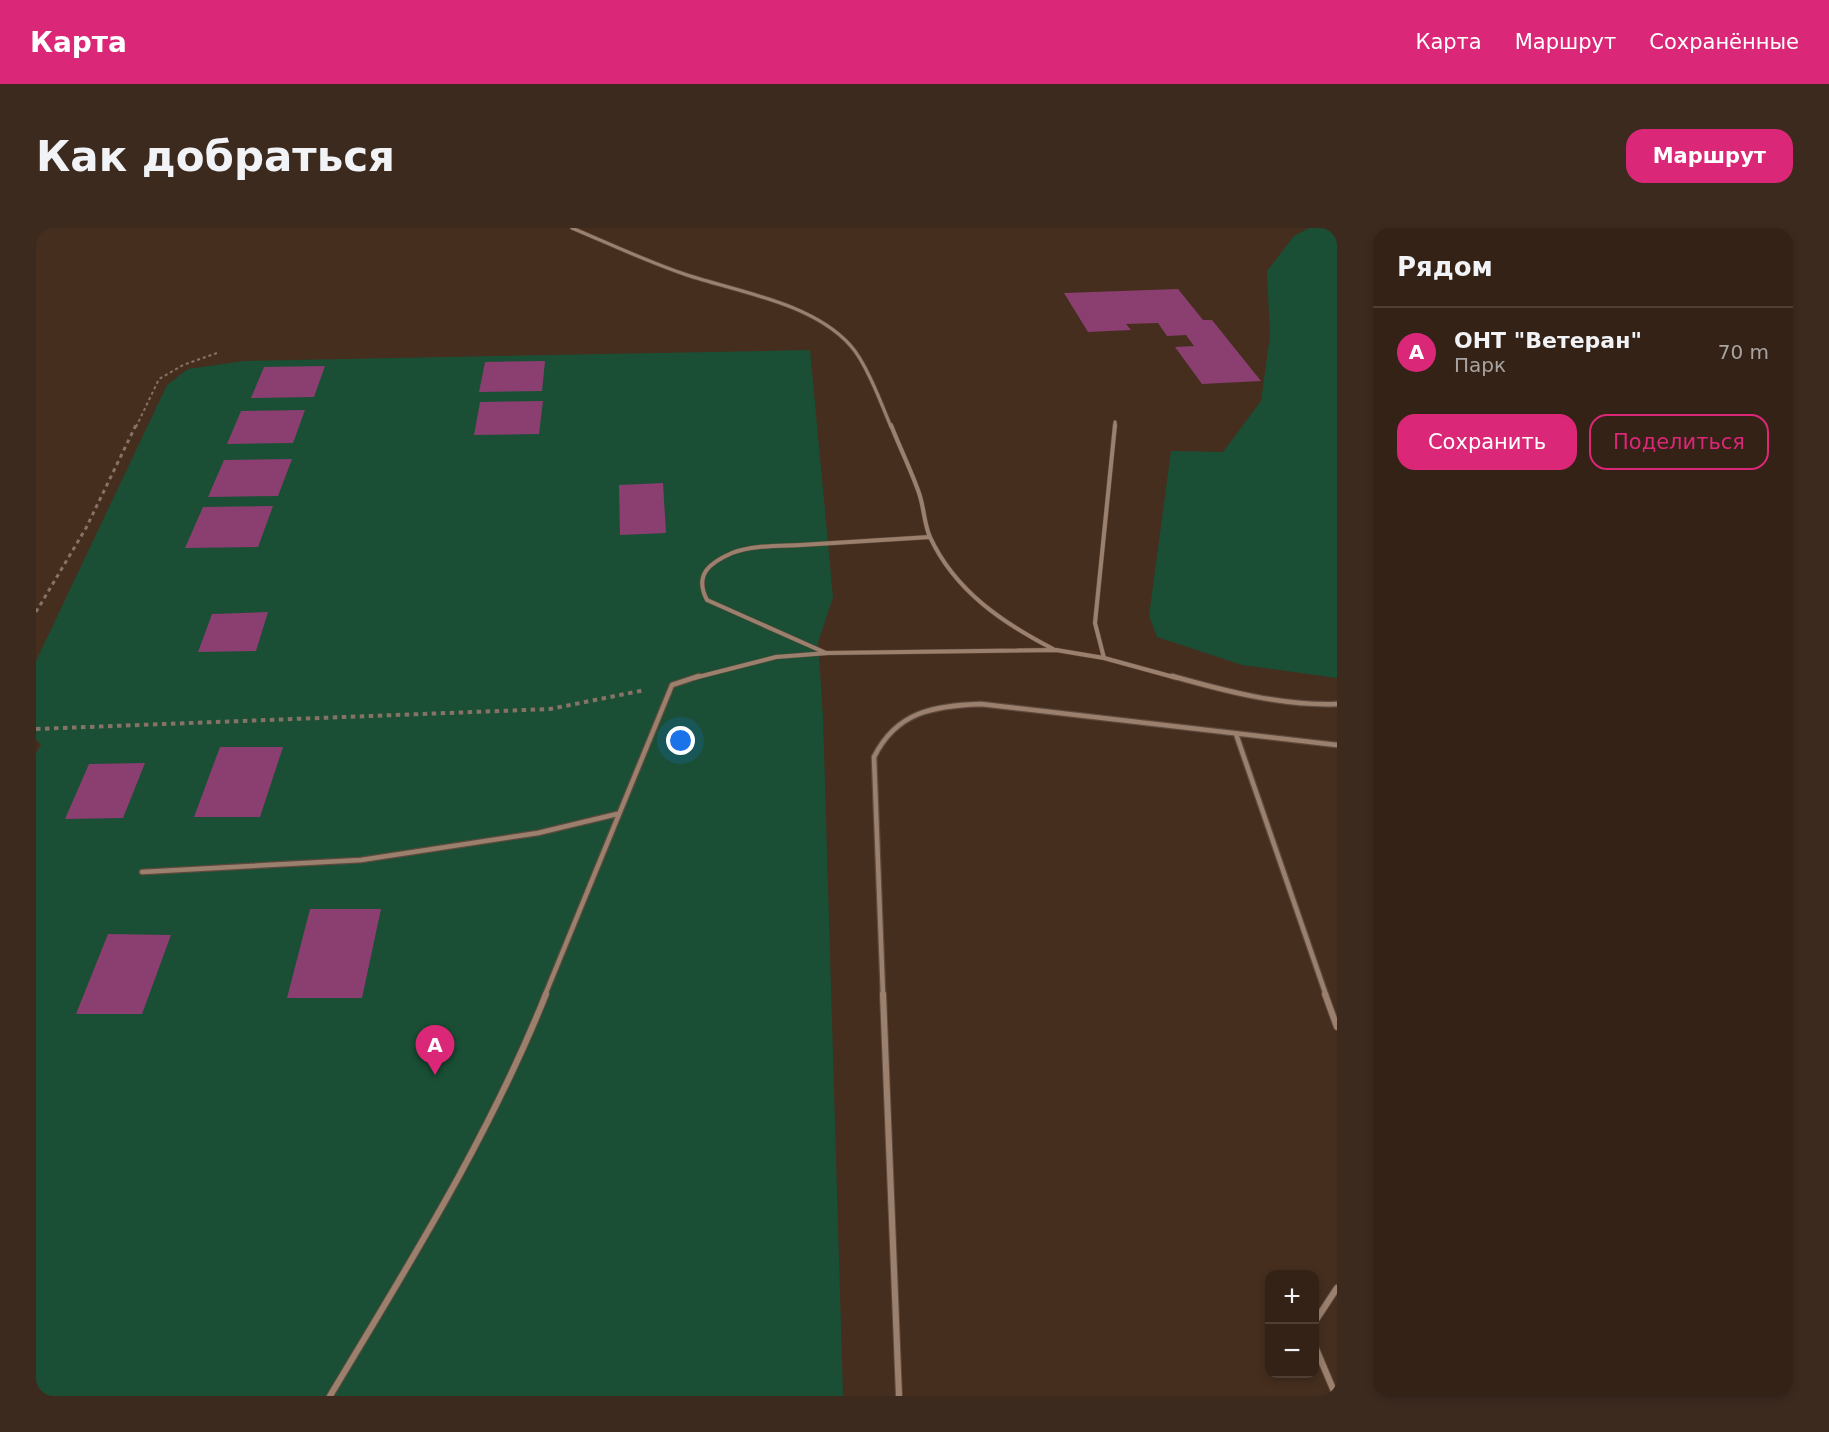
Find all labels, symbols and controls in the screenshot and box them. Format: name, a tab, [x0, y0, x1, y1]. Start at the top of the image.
text: Карта	[30, 26, 127, 59]
text: Карта	[1416, 30, 1482, 54]
text: Маршрут	[1515, 30, 1616, 54]
text: Сохранённые	[1649, 30, 1799, 54]
button: Маршрут	[1626, 129, 1793, 183]
text: Как добраться	[36, 132, 395, 181]
text: Рядом	[1397, 252, 1493, 282]
text: ОНТ "Ветеран"	[1454, 328, 1642, 353]
text: A	[1409, 340, 1424, 364]
text: 70 m	[1718, 340, 1769, 364]
text: Парк	[1454, 353, 1506, 377]
button: Сохранить	[1397, 414, 1577, 470]
button: Поделиться	[1589, 414, 1769, 470]
your location	[666, 726, 695, 755]
pin: A	[416, 1026, 454, 1075]
map controls	[1265, 1270, 1319, 1378]
button: +	[1265, 1270, 1319, 1324]
button: −	[1265, 1324, 1319, 1378]

